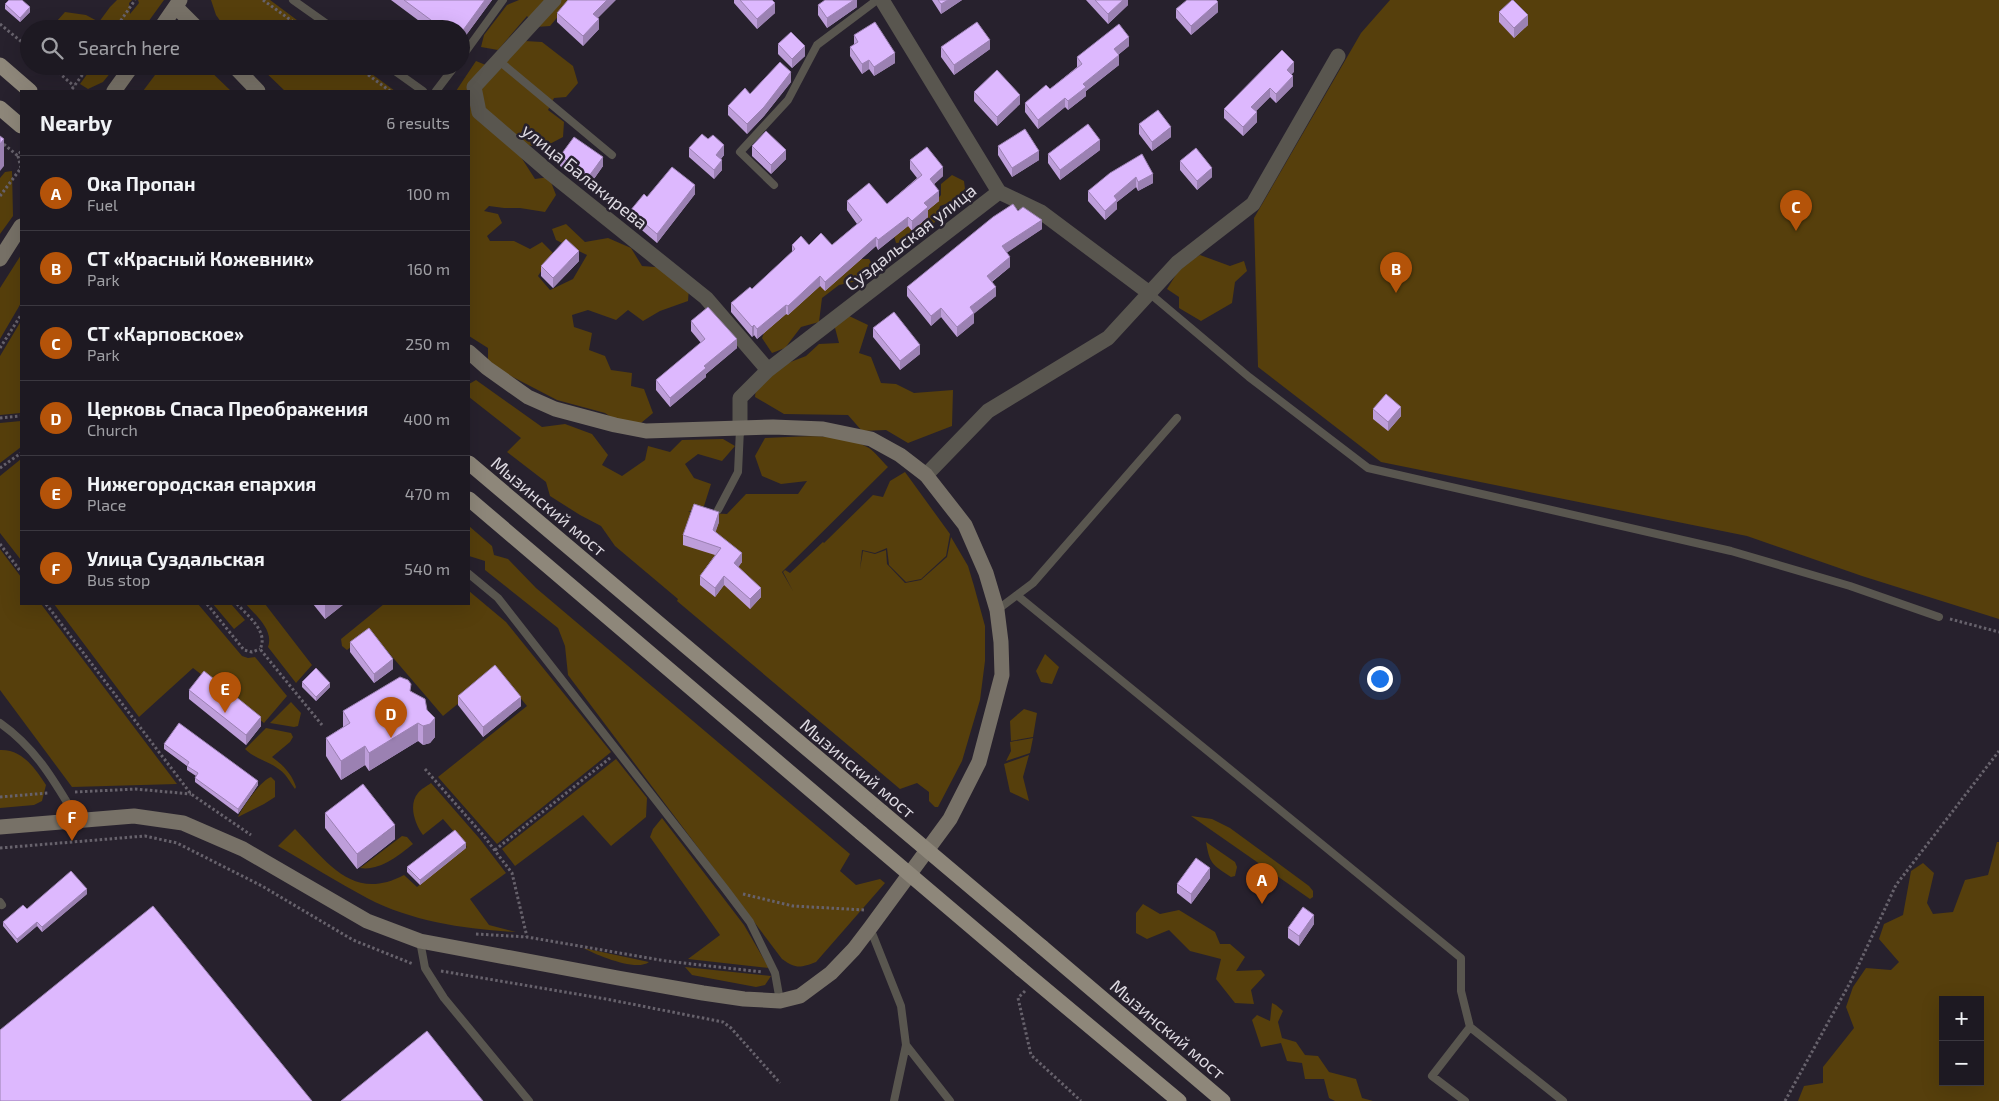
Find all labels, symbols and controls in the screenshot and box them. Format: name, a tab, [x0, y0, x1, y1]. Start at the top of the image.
search box	[20, 20, 470, 75]
icon: search	[38, 34, 66, 62]
text: Search here	[78, 36, 180, 59]
text: Nearby	[40, 110, 112, 135]
text: 6 results	[386, 113, 450, 132]
street label: улица Балакирева	[518, 119, 652, 233]
text: Ока Пропан	[87, 172, 195, 195]
street label: Суздальская улица	[840, 179, 980, 295]
text: A	[51, 184, 61, 203]
text: 100 m	[407, 184, 450, 203]
pin: C	[1780, 190, 1812, 231]
text: Fuel	[87, 195, 118, 214]
text: СТ «Красный Кожевник»	[87, 247, 314, 270]
pin: B	[1380, 252, 1412, 293]
text: B	[51, 259, 61, 278]
text: 160 m	[407, 259, 450, 278]
text: Park	[87, 270, 120, 289]
text: СТ «Карповское»	[87, 322, 244, 345]
text: C	[51, 334, 61, 353]
text: 250 m	[405, 334, 450, 353]
text: Park	[87, 345, 120, 364]
text: Церковь Спаса Преображения	[87, 397, 368, 420]
text: D	[51, 409, 61, 428]
text: 400 m	[403, 409, 450, 428]
text: Church	[87, 420, 138, 439]
street label: Мызинский мост	[487, 451, 611, 561]
text: Нижегородская епархия	[87, 472, 316, 495]
text: E	[51, 484, 61, 503]
text: 470 m	[405, 484, 450, 503]
text: Place	[87, 495, 126, 514]
text: Улица Суздальская	[87, 547, 265, 570]
text: F	[52, 559, 60, 578]
text: 540 m	[404, 559, 450, 578]
text: Bus stop	[87, 570, 150, 589]
your location	[1367, 666, 1393, 692]
pin: E	[209, 672, 241, 713]
pin: D	[375, 697, 407, 738]
street label: Мызинский мост	[796, 713, 920, 823]
pin: F	[56, 800, 88, 841]
pin: A	[1246, 863, 1278, 904]
street label: Мызинский мост	[1106, 974, 1230, 1084]
map controls	[1939, 996, 1984, 1086]
button: +	[1939, 996, 1984, 1041]
button: −	[1939, 1041, 1984, 1086]

